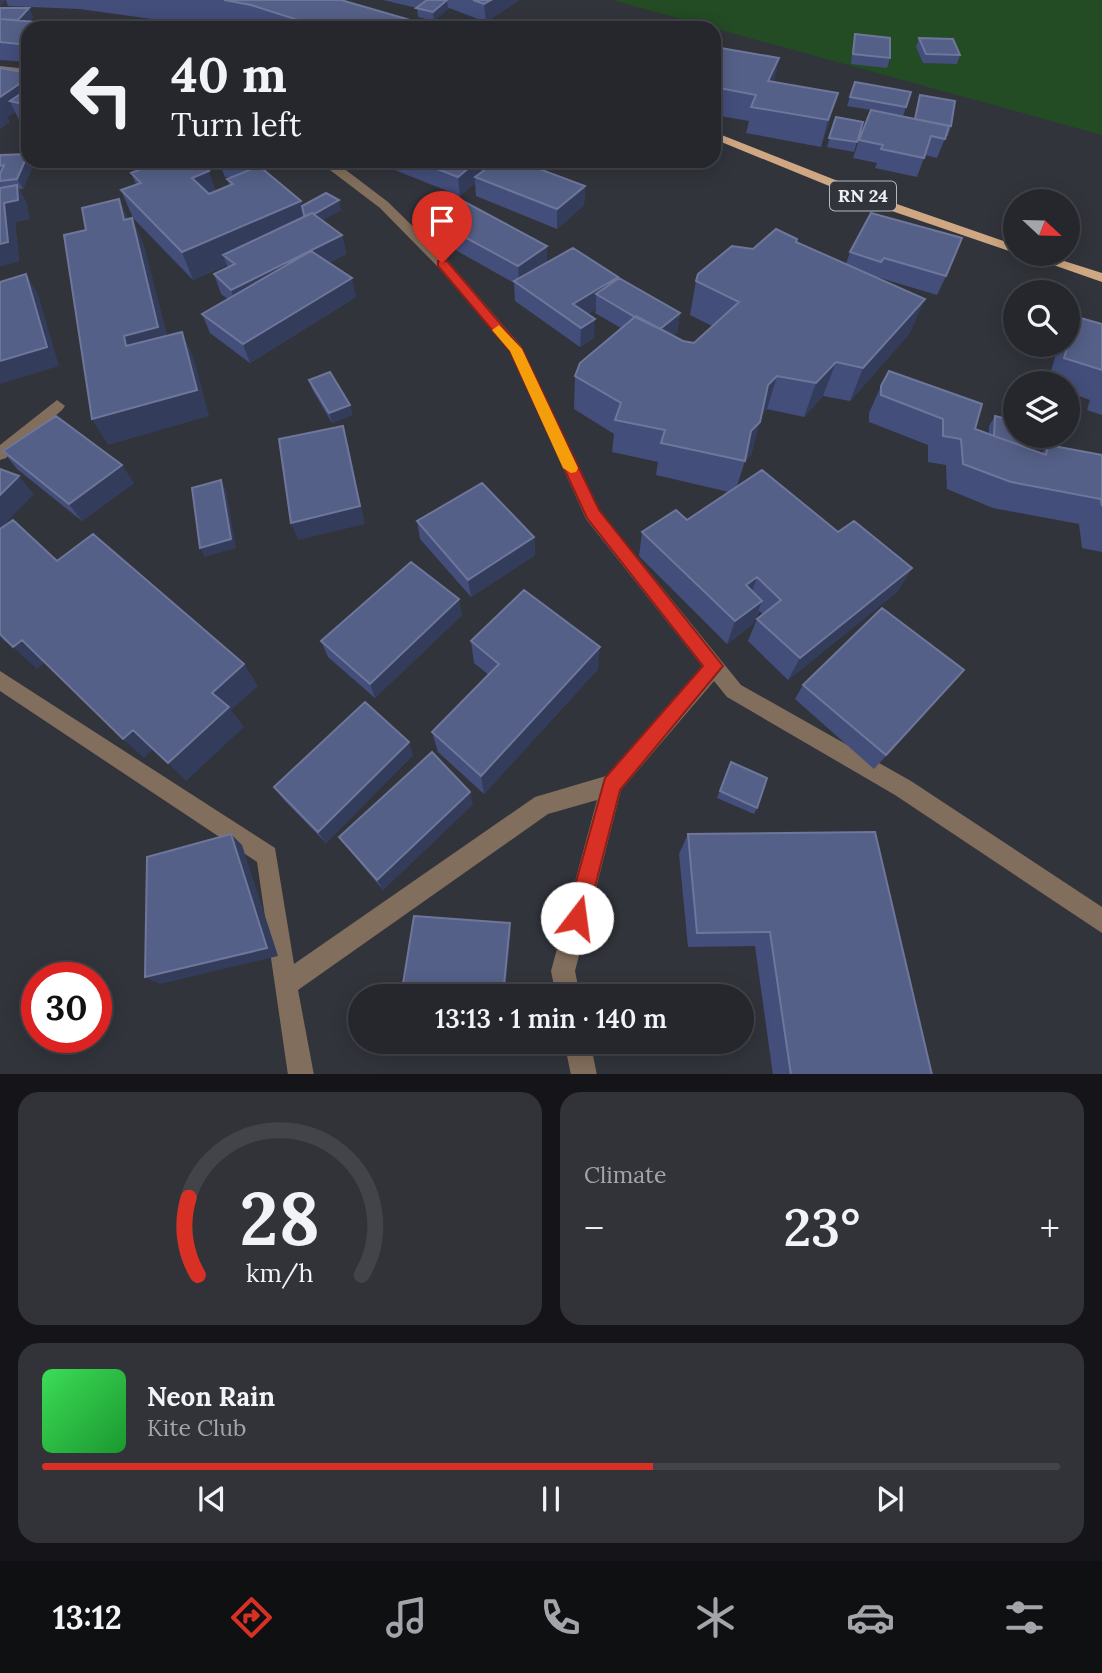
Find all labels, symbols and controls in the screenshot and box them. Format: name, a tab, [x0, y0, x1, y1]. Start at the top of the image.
text: 40 m	[171, 43, 287, 105]
icon: left	[56, 49, 147, 140]
text: Turn left	[171, 104, 301, 145]
road number: RN 24	[830, 182, 896, 210]
north arrow	[1003, 189, 1080, 266]
map controls	[1003, 189, 1080, 448]
pin	[412, 191, 472, 263]
icon: arrive	[423, 202, 461, 240]
button: search	[1003, 280, 1080, 357]
button: layers	[1003, 371, 1080, 448]
position arrow	[540, 881, 614, 955]
speed limit sign: 30	[21, 962, 112, 1053]
text: 13:13 · 1 min · 140 m	[435, 1002, 667, 1035]
text: Climate	[584, 1160, 666, 1189]
text: 28	[240, 1172, 320, 1265]
text: 23°	[784, 1194, 860, 1260]
text: −	[584, 1204, 604, 1252]
text: +	[1040, 1204, 1060, 1252]
text: km/h	[246, 1256, 314, 1288]
text: Neon Rain	[147, 1380, 275, 1413]
text: Kite Club	[147, 1413, 246, 1442]
icon: previous	[193, 1480, 231, 1518]
icon: pause	[532, 1480, 570, 1518]
icon: next	[871, 1480, 909, 1518]
icon: directions	[227, 1593, 276, 1642]
icon: music	[382, 1593, 431, 1642]
icon: phone	[536, 1593, 585, 1642]
icon: climate	[691, 1593, 740, 1642]
icon: car	[846, 1593, 895, 1642]
icon: filters	[1000, 1593, 1049, 1642]
text: 13:12	[53, 1597, 122, 1638]

